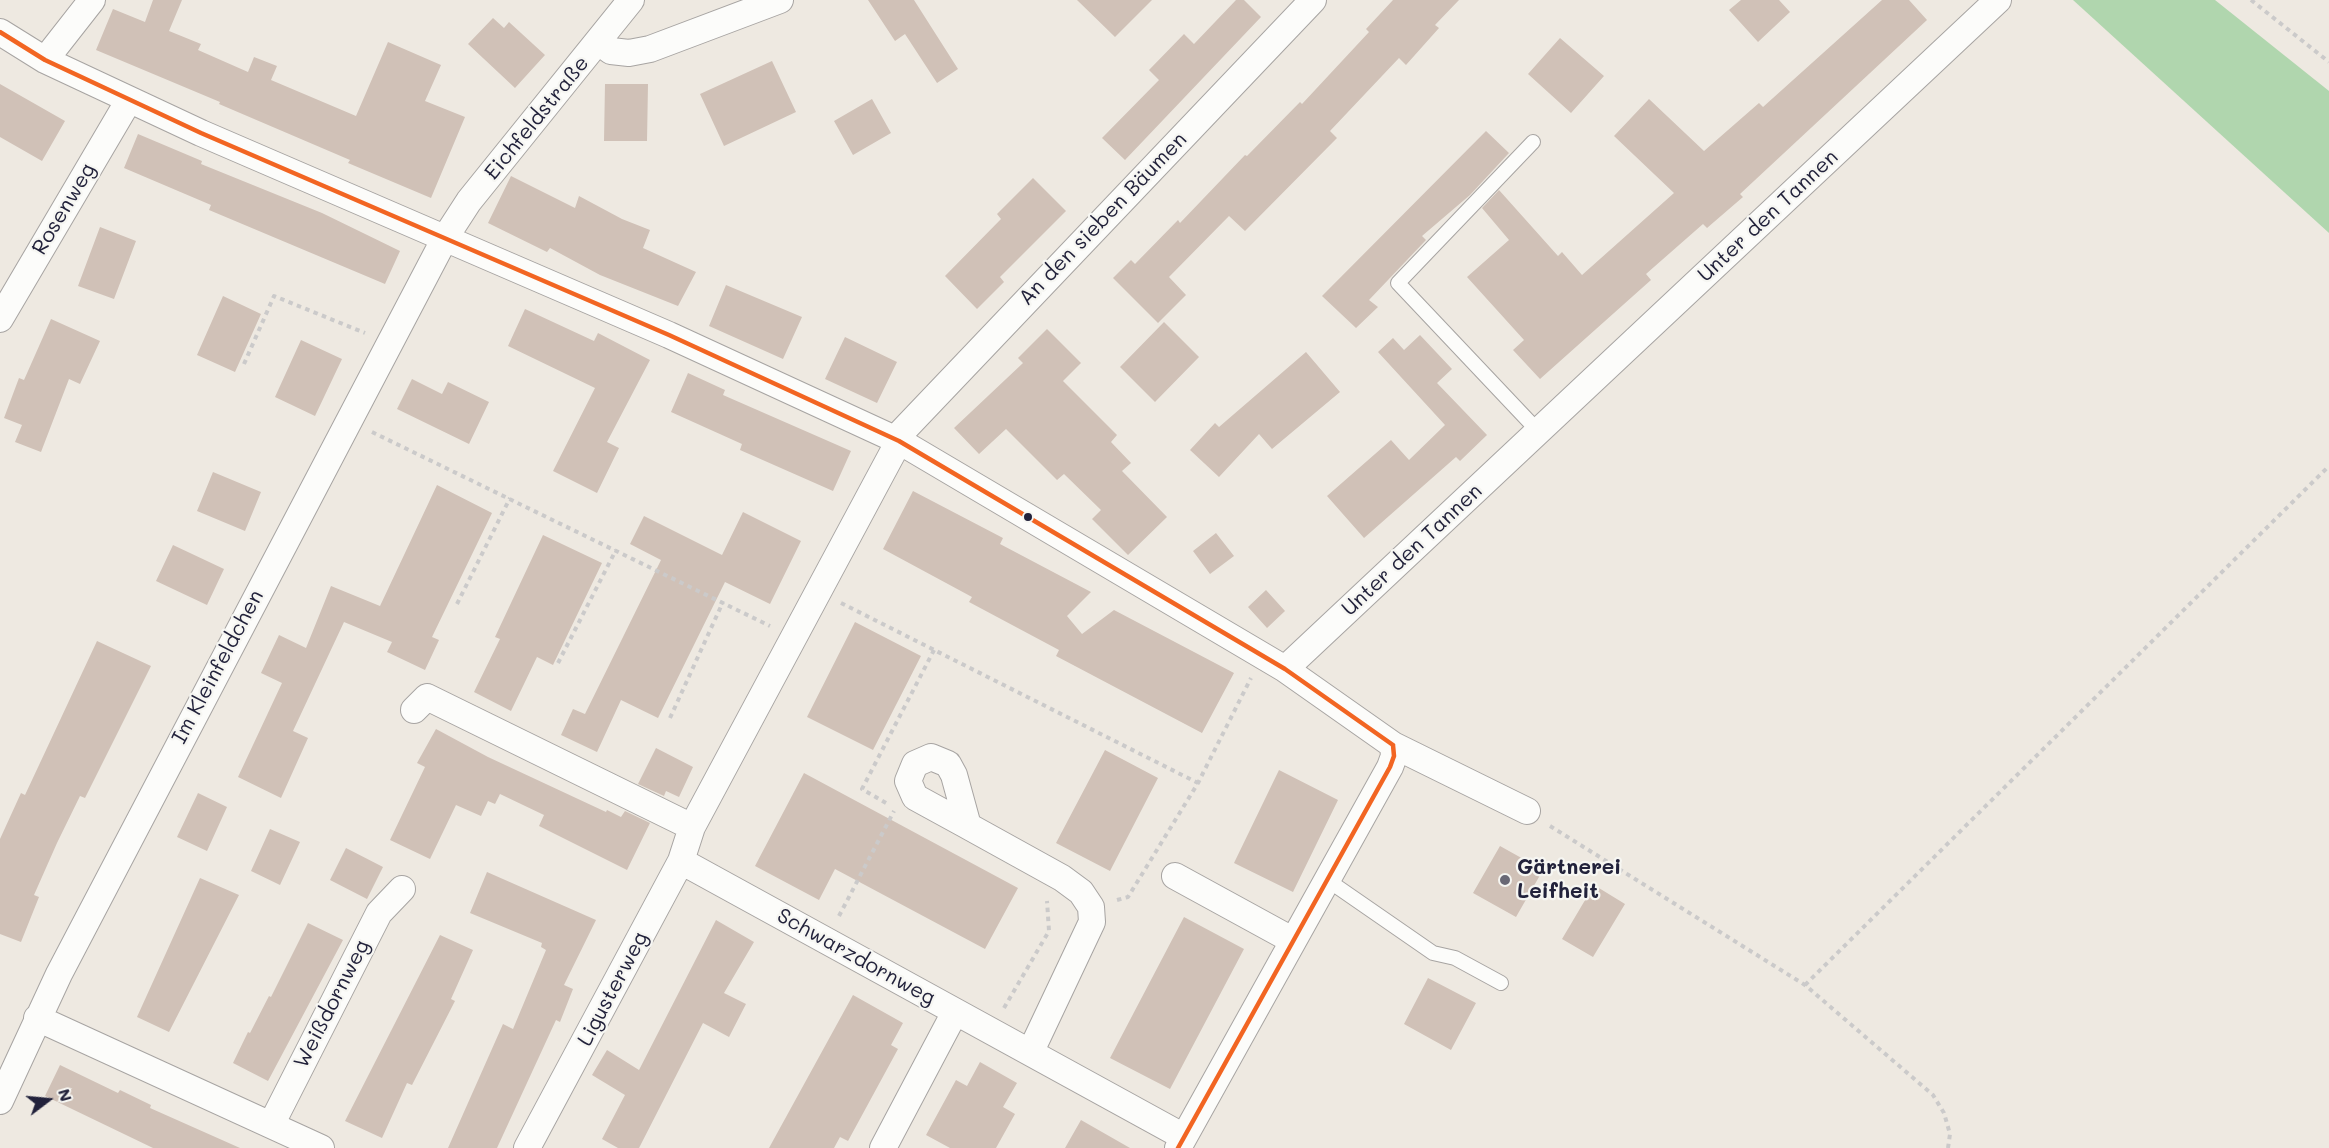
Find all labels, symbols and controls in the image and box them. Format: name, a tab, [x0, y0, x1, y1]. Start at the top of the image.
street label: Eichfeldstraße	[479, 51, 595, 185]
street label: An den sieben Bäumen	[1014, 127, 1192, 311]
street label: Unter den Tannen	[1693, 145, 1843, 287]
street label: Rosenweg	[27, 159, 101, 259]
street label: Unter den Tannen	[1337, 479, 1487, 621]
unlabelled marker	[1022, 511, 1034, 523]
street label: Im Kleinfeldchen	[167, 586, 269, 748]
place label: Gärtnerei Leifheit	[1517, 855, 1621, 905]
marker: Gärtnerei Leifheit	[1498, 873, 1512, 887]
street label: Schwarzdornweg	[772, 903, 940, 1011]
street label: Ligusterweg	[572, 928, 654, 1050]
street label: Weißdornweg	[289, 936, 375, 1072]
north arrow	[18, 1070, 78, 1130]
text: N	[54, 1086, 78, 1104]

